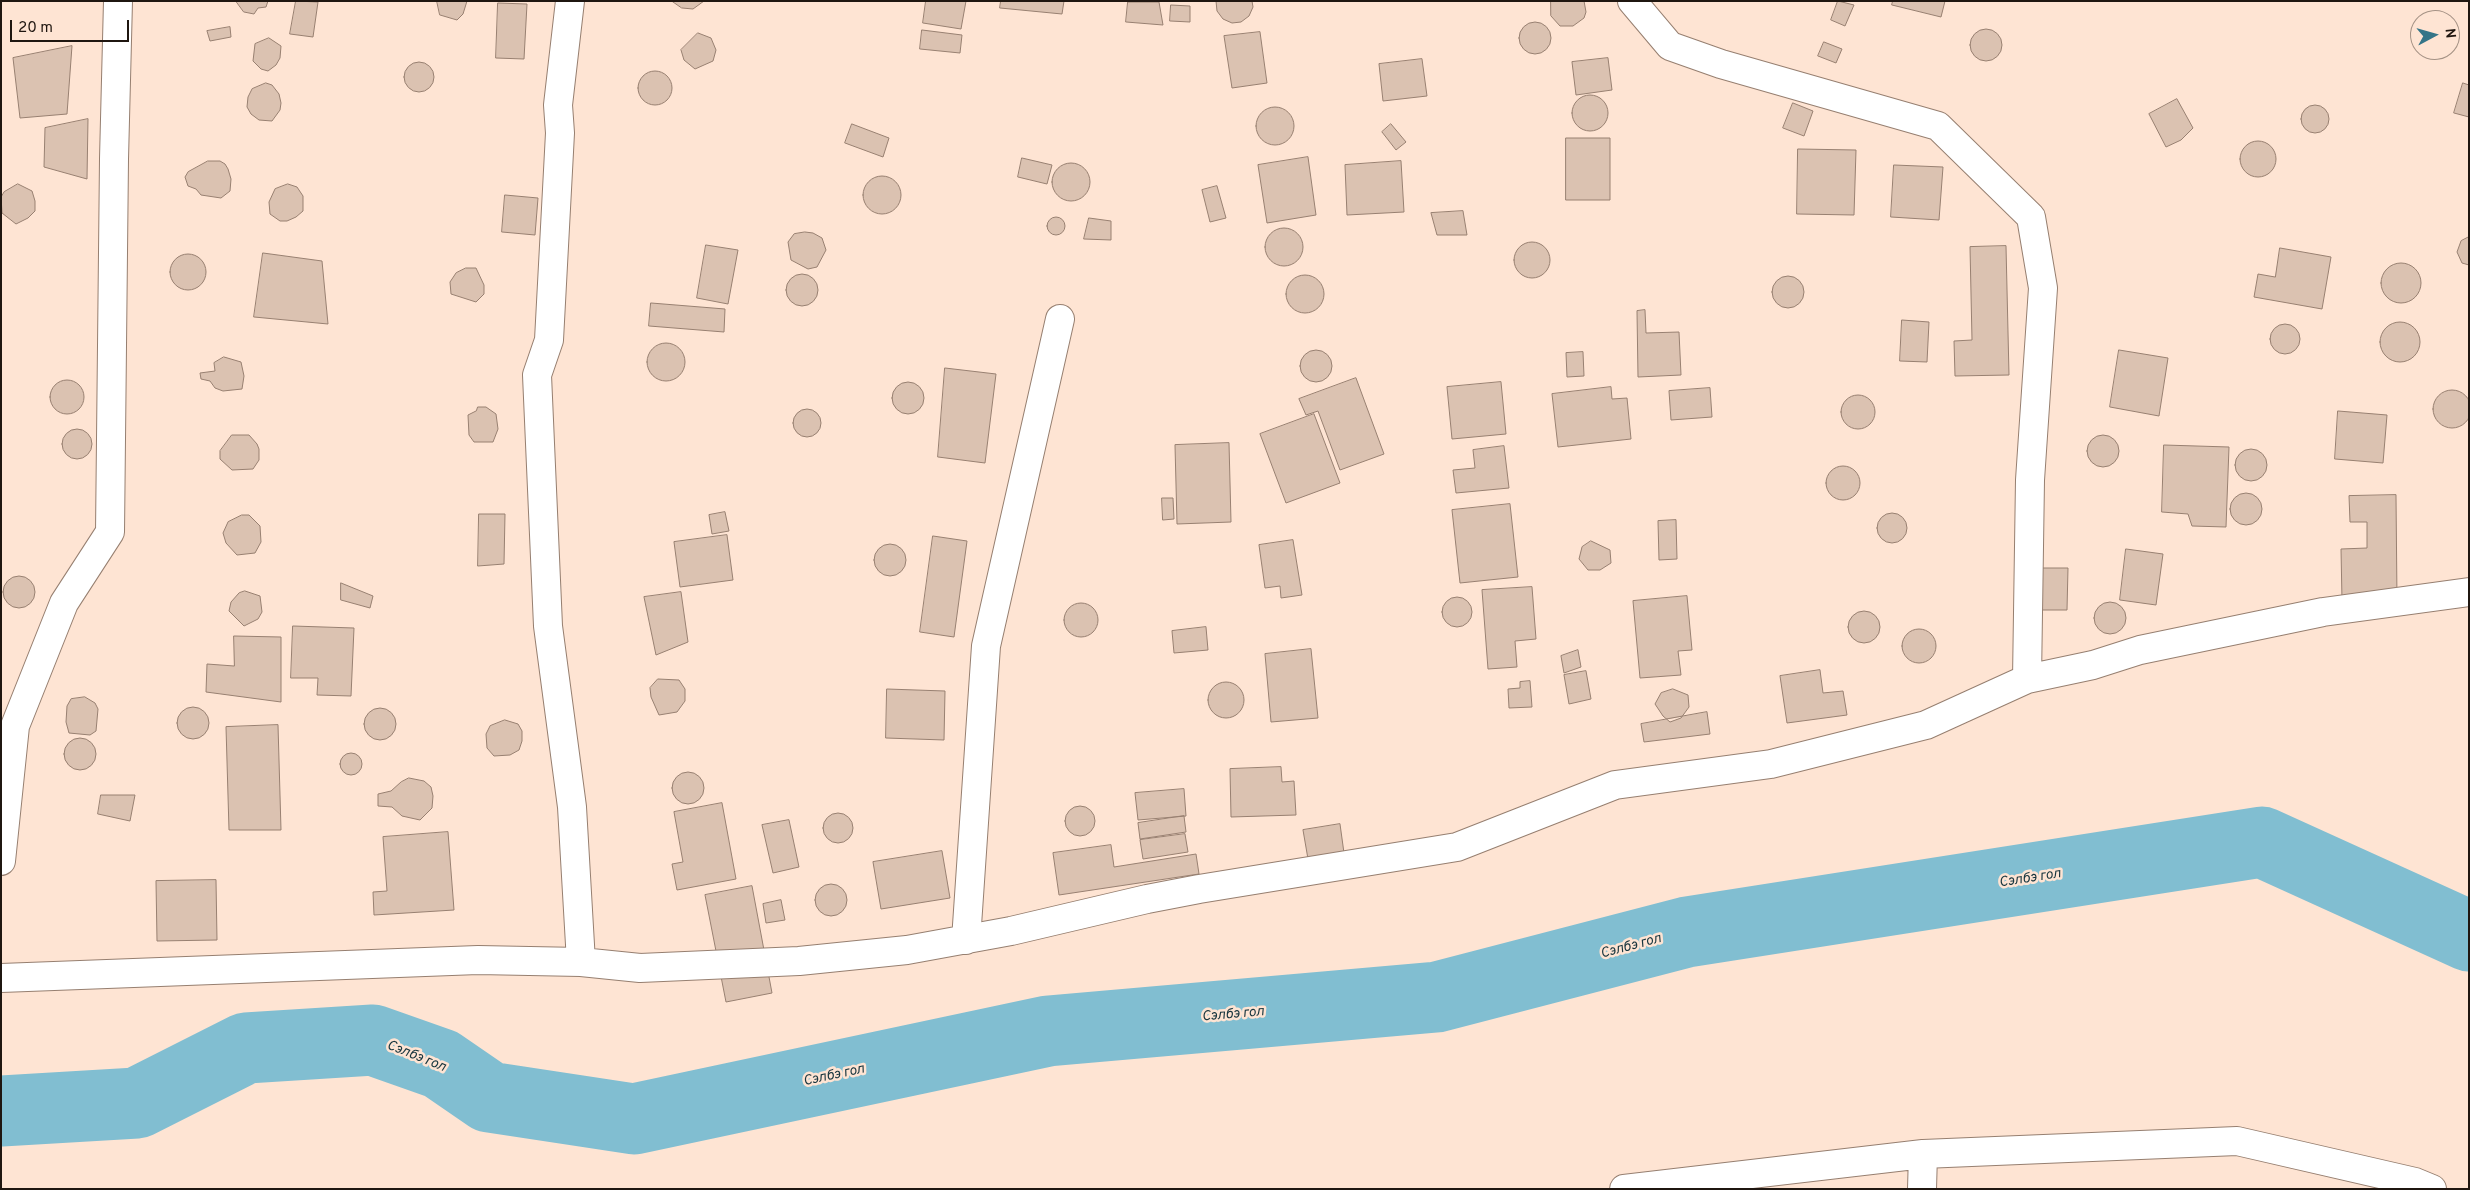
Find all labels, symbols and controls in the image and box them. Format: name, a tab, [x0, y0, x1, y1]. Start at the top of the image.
scale bar	[12, 10, 131, 42]
north arrow	[2410, 10, 2460, 60]
text: 20 m	[18, 19, 53, 38]
text: N	[2440, 28, 2458, 39]
water label: Сэлбэ гол	[1998, 866, 2062, 892]
water label: Сэлбэ гол	[1599, 931, 1663, 963]
water label: Сэлбэ гол	[1201, 1004, 1265, 1026]
water label: Сэлбэ гол	[384, 1038, 448, 1076]
water label: Сэлбэ гол	[802, 1061, 866, 1091]

